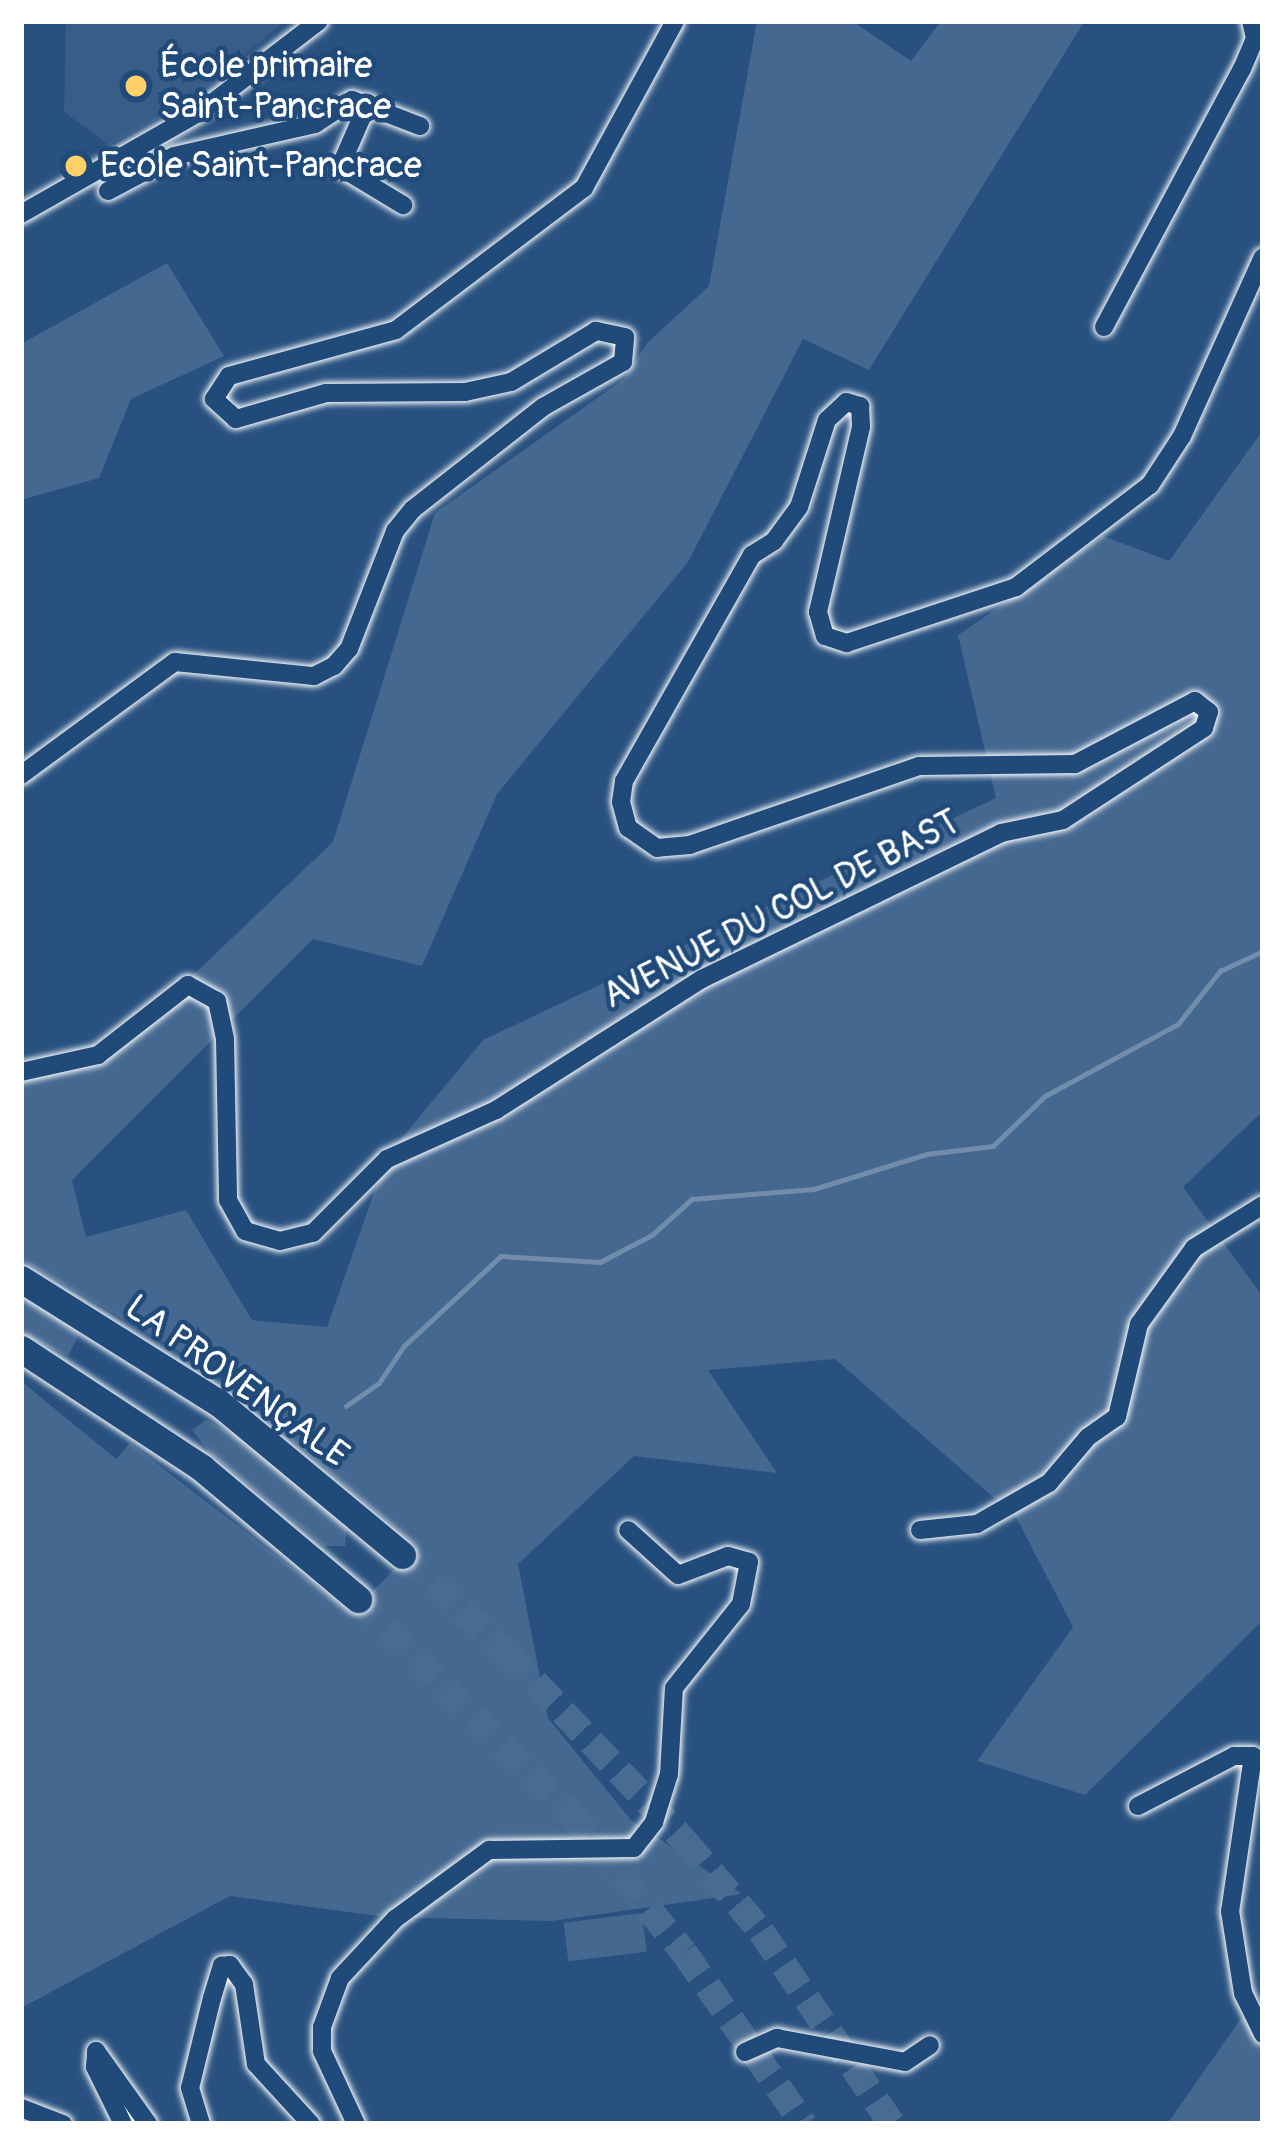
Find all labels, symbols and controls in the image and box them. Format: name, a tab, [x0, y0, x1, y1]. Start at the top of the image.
place label: École primaire Saint-Pancrace	[160, 43, 391, 128]
marker: École primaire Saint-Pancrace	[123, 73, 149, 99]
place label: Ecole Saint-Pancrace	[100, 144, 422, 188]
marker: Ecole Saint-Pancrace	[63, 153, 89, 179]
street label: AVENUE DU COL DE BAST	[596, 800, 966, 1018]
street label: LA PROVENÇALE	[117, 1286, 357, 1476]

